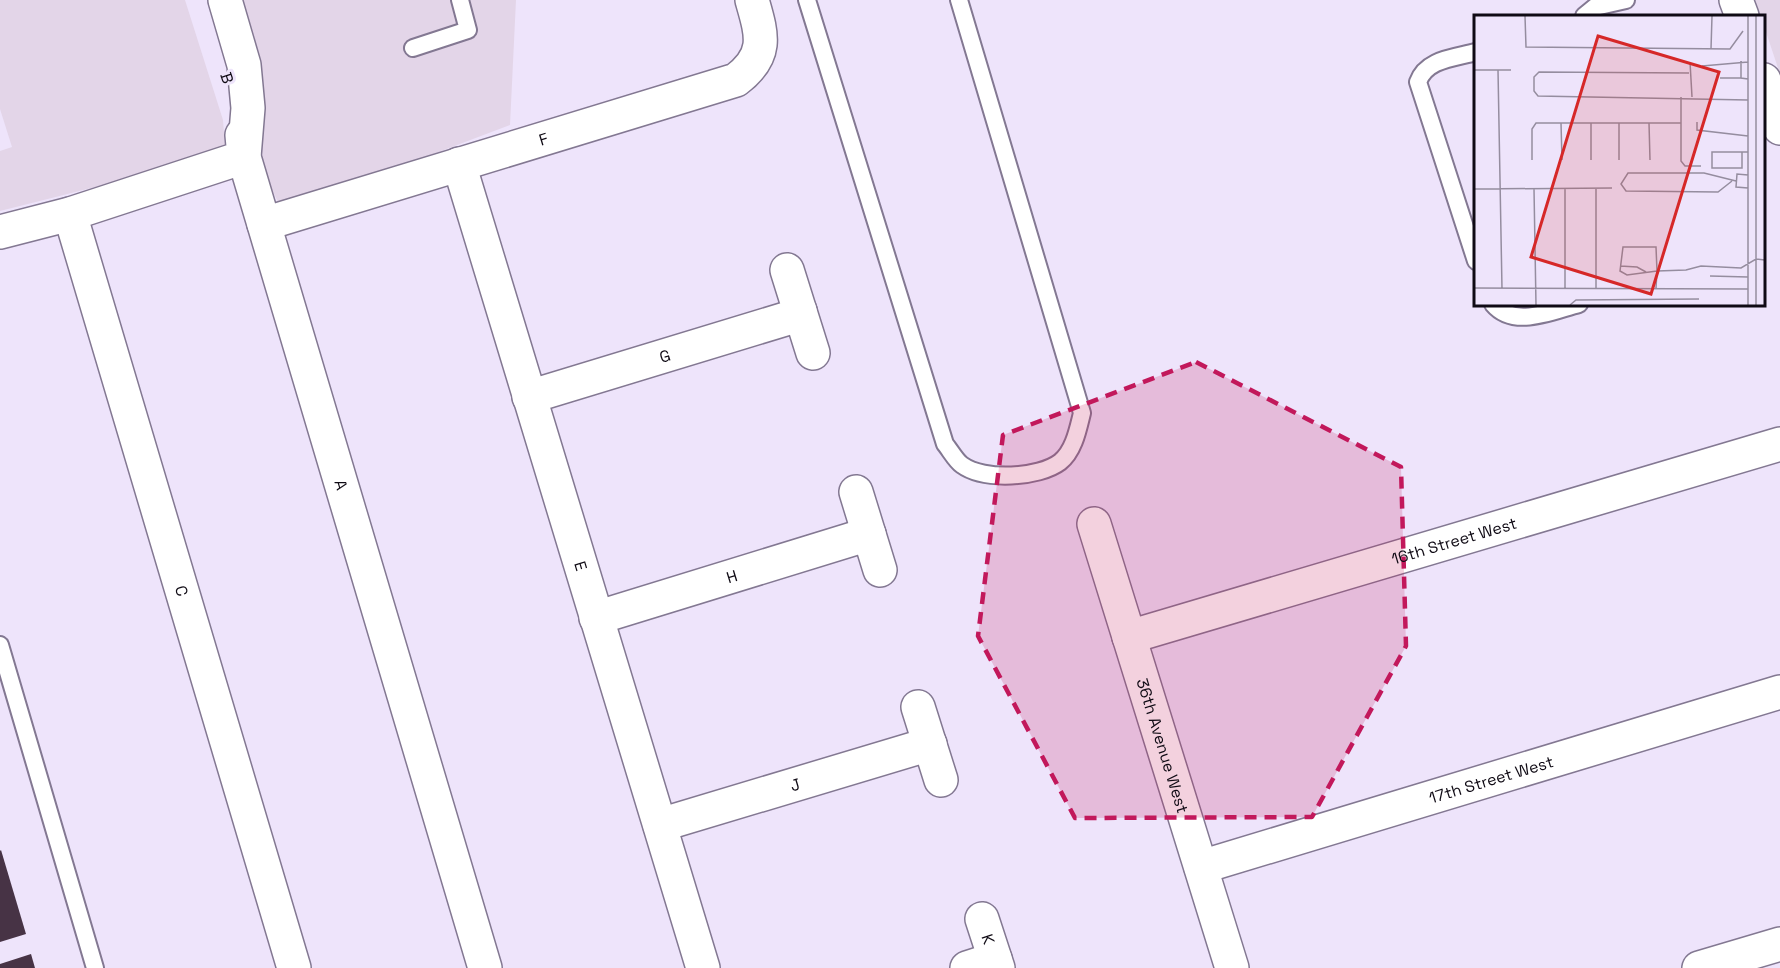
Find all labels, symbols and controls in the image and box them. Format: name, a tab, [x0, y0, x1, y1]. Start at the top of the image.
inset map	[1474, 15, 1765, 306]
street label: B	[215, 70, 239, 86]
street label: F	[536, 127, 551, 150]
street label: G	[657, 344, 673, 367]
street label: A	[330, 477, 353, 493]
street label: 16th Street West	[1389, 512, 1519, 569]
street label: E	[570, 559, 592, 573]
street label: H	[724, 565, 740, 588]
street label: C	[170, 583, 193, 599]
street label: 36th Avenue West	[1132, 676, 1194, 816]
street label: 17th Street West	[1426, 751, 1556, 808]
street label: J	[787, 773, 803, 796]
street label: K	[977, 931, 1000, 947]

